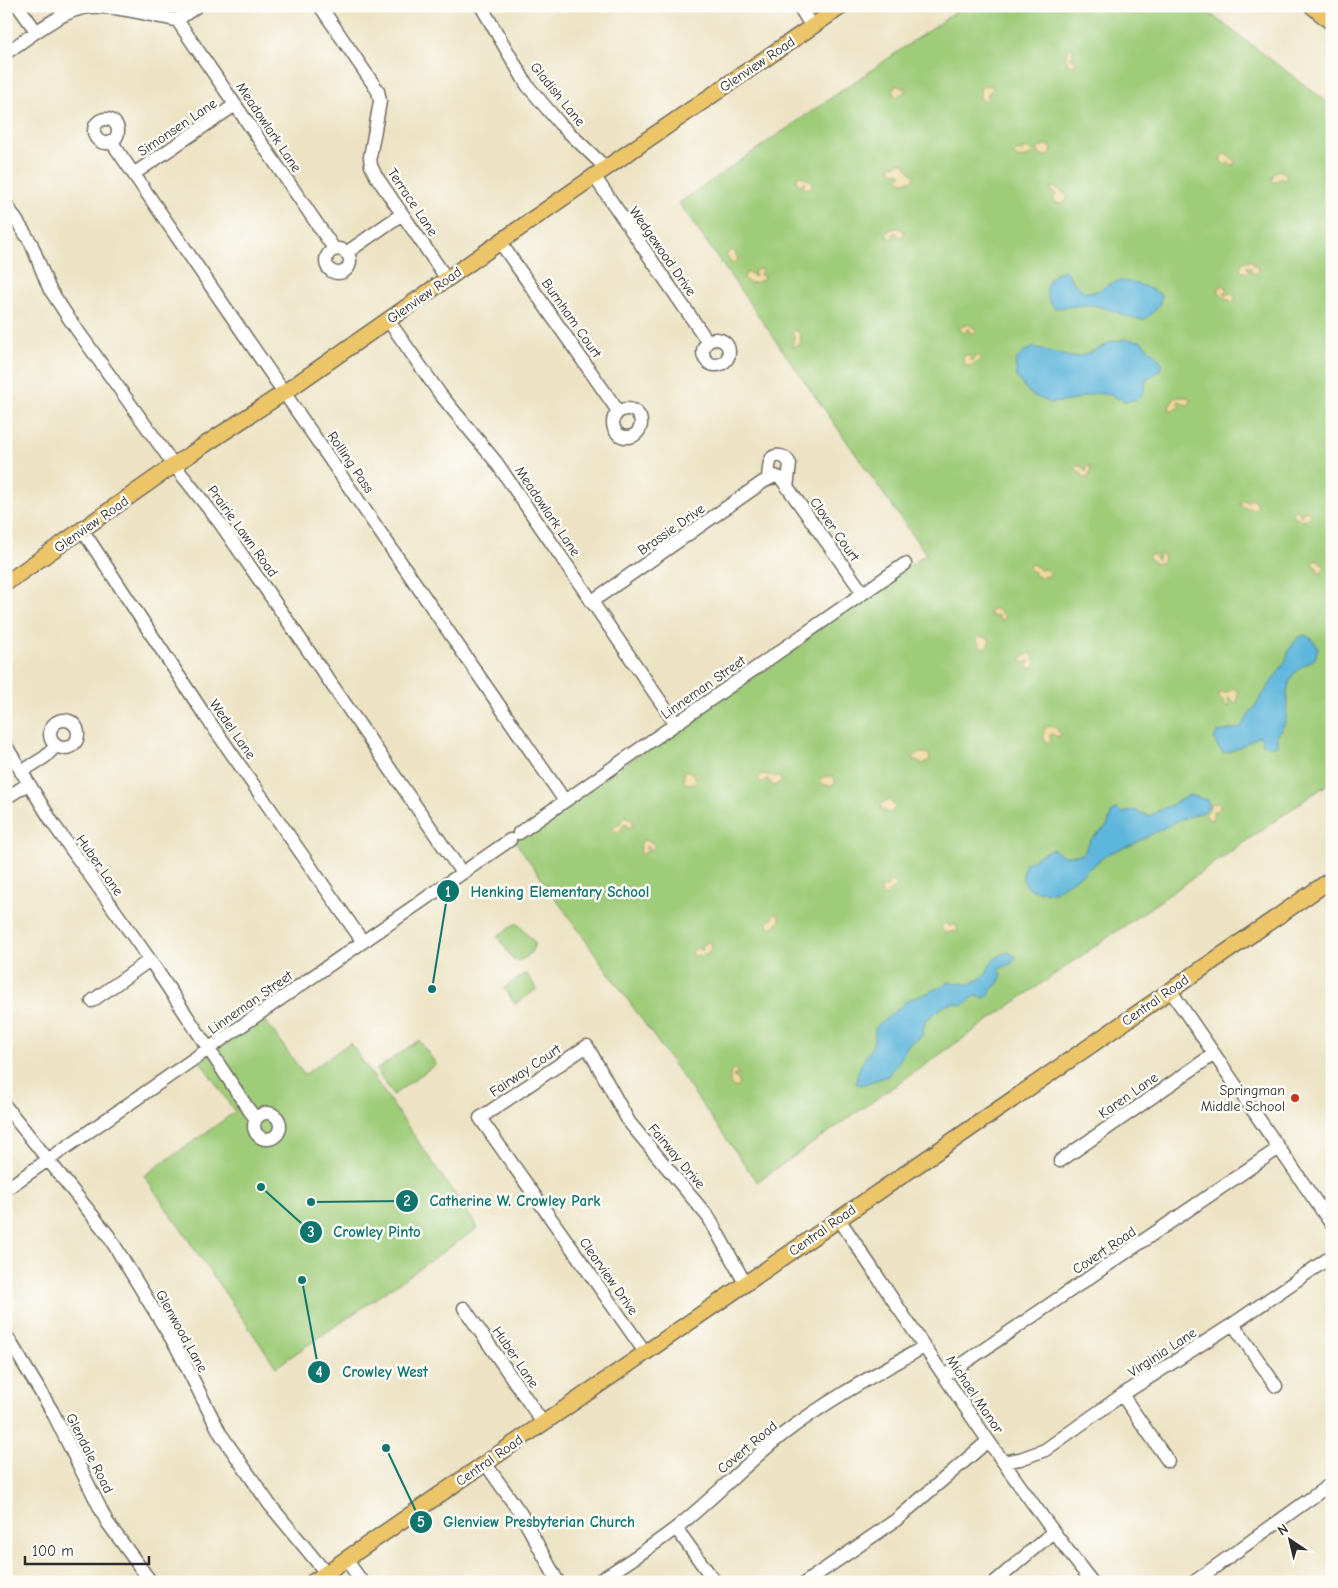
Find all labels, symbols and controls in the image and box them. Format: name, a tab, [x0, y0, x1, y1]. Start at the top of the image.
street label: Glenview Road	[716, 33, 798, 96]
street label: Gladish Lane	[527, 59, 589, 130]
street label: Meadowlark Lane	[232, 79, 305, 176]
street label: Simonsen Lane	[135, 95, 220, 160]
street label: Terrace Lane	[384, 165, 442, 240]
street label: Wedgewood Drive	[625, 203, 700, 299]
street label: Glenview Road	[384, 263, 465, 327]
street label: Burnham Court	[538, 275, 606, 362]
street label: Rolling Pass	[324, 428, 378, 497]
street label: Meadowlark Lane	[511, 463, 584, 560]
street label: Prairie Lawn Road	[204, 482, 281, 580]
street label: Glenview Road	[51, 492, 132, 556]
street label: Clover Court	[806, 494, 863, 565]
street label: Brassie Drive	[635, 500, 708, 559]
street label: Linneman Street	[658, 651, 750, 723]
street label: Wedel Lane	[206, 696, 259, 762]
street label: Huber Lane	[72, 831, 127, 899]
callout: Henking Elementary School	[436, 876, 660, 906]
text: 1	[445, 883, 451, 901]
text: Henking Elementary School	[471, 883, 649, 901]
street label: Linneman Street	[205, 966, 297, 1038]
street label: Central Road	[1119, 971, 1192, 1030]
street label: Fairway Court	[486, 1040, 565, 1100]
street label: Karen Lane	[1095, 1069, 1161, 1122]
place label: Springman Middle School	[1201, 1082, 1285, 1115]
marker: Springman Middle School	[1289, 1092, 1301, 1104]
street label: Fairway Drive	[645, 1120, 709, 1192]
callout: Catherine W. Crowley Park	[395, 1186, 611, 1216]
text: 2	[403, 1192, 411, 1210]
text: Catherine W. Crowley Park	[429, 1192, 601, 1210]
street label: Central Road	[786, 1201, 859, 1260]
callout: Crowley Pinto	[299, 1217, 431, 1247]
text: 3	[307, 1223, 315, 1241]
text: Crowley Pinto	[333, 1223, 421, 1241]
street label: Covert Road	[1069, 1223, 1139, 1278]
street label: Clearview Drive	[576, 1234, 642, 1318]
street label: Glenwood Lane	[152, 1287, 211, 1375]
street label: Huber Lane	[489, 1323, 542, 1391]
street label: Virginia Lane	[1125, 1324, 1200, 1381]
street label: Michael Manor	[942, 1352, 1007, 1437]
callout: Crowley West	[307, 1357, 438, 1387]
text: 4	[315, 1363, 323, 1381]
text: Crowley West	[342, 1363, 429, 1381]
street label: Glendale Road	[62, 1410, 117, 1496]
street label: Covert Road	[714, 1417, 781, 1477]
street label: Central Road	[453, 1431, 526, 1490]
callout: Glenview Presbyterian Church	[408, 1507, 645, 1537]
text: 5	[417, 1513, 425, 1531]
text: Glenview Presbyterian Church	[443, 1513, 635, 1531]
north arrow	[1266, 1516, 1316, 1566]
text: N	[1274, 1520, 1291, 1539]
scale bar	[25, 1533, 149, 1565]
text: 100 m	[32, 1542, 74, 1560]

